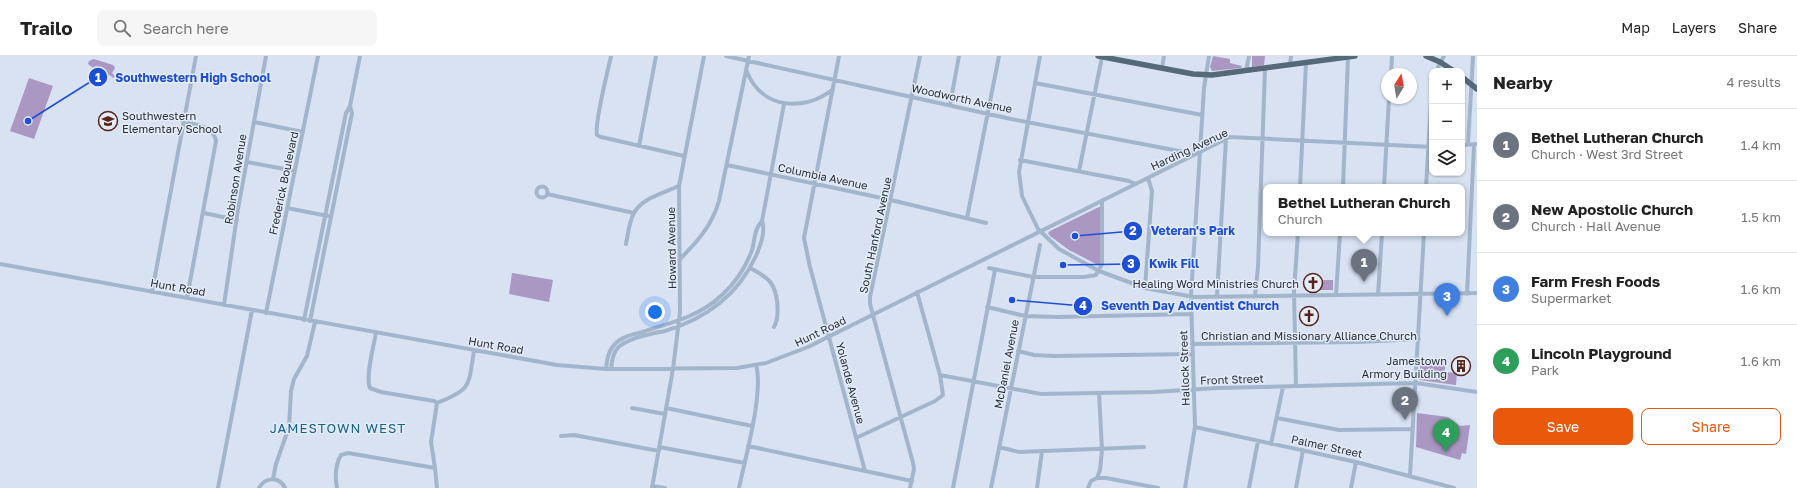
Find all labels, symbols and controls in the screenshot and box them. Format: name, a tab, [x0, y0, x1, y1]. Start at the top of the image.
search box	[97, 10, 377, 46]
text: Trailo	[20, 16, 73, 39]
icon: search	[111, 17, 133, 39]
text: Search here	[143, 19, 229, 37]
text: Map	[1621, 19, 1650, 36]
text: Layers	[1672, 19, 1716, 36]
text: Share	[1738, 19, 1777, 36]
callout: Southwestern High School	[88, 65, 279, 89]
north arrow	[1381, 68, 1417, 104]
map controls	[1429, 68, 1465, 176]
button: +	[1429, 68, 1465, 104]
text: 1	[95, 70, 101, 85]
text: Southwestern High School	[115, 70, 271, 85]
text: Nearby	[1493, 72, 1553, 93]
text: 4 results	[1727, 74, 1781, 90]
street label: Woodworth Avenue	[910, 81, 1014, 115]
button: −	[1429, 104, 1465, 140]
place label: Southwestern Elementary School	[122, 109, 222, 135]
school or university icon: Southwestern Elementary School	[97, 110, 119, 132]
street label: Harding Avenue	[1148, 125, 1230, 173]
text: Bethel Lutheran Church	[1531, 128, 1703, 146]
street label: Frederick Boulevard	[266, 130, 300, 236]
street label: Robinson Avenue	[221, 133, 249, 225]
text: 1	[1503, 137, 1509, 153]
text: 1.4 km	[1741, 137, 1781, 153]
button: layers	[1429, 140, 1465, 176]
text: Church · West 3rd Street	[1531, 146, 1683, 162]
street label: Columbia Avenue	[777, 160, 869, 192]
street label: South Hanford Avenue	[856, 176, 894, 294]
popup	[1263, 184, 1465, 236]
text: Bethel Lutheran Church	[1278, 193, 1450, 211]
text: New Apostolic Church	[1531, 200, 1693, 218]
street label: Howard Avenue	[664, 207, 678, 289]
text: 2	[1502, 209, 1510, 225]
text: 1.5 km	[1741, 209, 1781, 225]
text: Church	[1278, 211, 1323, 227]
text: Church · Hall Avenue	[1531, 218, 1661, 234]
callout: Veteran's Park	[1123, 219, 1243, 243]
text: 2	[1129, 223, 1137, 238]
text: Veteran's Park	[1151, 223, 1235, 238]
pin: 1	[1351, 249, 1377, 282]
callout: Kwik Fill	[1121, 252, 1207, 276]
text: 3	[1127, 256, 1135, 271]
text: Kwik Fill	[1149, 256, 1199, 271]
church icon: Healing Word Ministries Church	[1302, 272, 1324, 294]
text: Farm Fresh Foods	[1531, 272, 1660, 290]
street label: Hunt Road	[149, 276, 207, 298]
place label: Healing Word Ministries Church	[1132, 277, 1299, 290]
text: 3	[1502, 281, 1510, 297]
text: 1.6 km	[1741, 281, 1781, 297]
pin: 3	[1434, 283, 1460, 316]
text: Supermarket	[1531, 290, 1612, 306]
callout: Seventh Day Adventist Church	[1073, 294, 1287, 318]
text: 4	[1079, 298, 1087, 313]
text: Seventh Day Adventist Church	[1101, 298, 1279, 313]
your location	[645, 302, 665, 322]
church icon: Christian and Missionary Alliance Church	[1298, 305, 1320, 327]
street label: Hunt Road	[792, 313, 848, 349]
street label: McDaniel Avenue	[991, 318, 1021, 410]
place label: Christian and Missionary Alliance Church	[1201, 329, 1417, 342]
street label: Hallock Street	[1176, 330, 1192, 406]
street label: Hunt Road	[467, 334, 525, 356]
street label: Yolande Avenue	[834, 341, 868, 425]
text: Lincoln Playground	[1531, 344, 1672, 362]
text: 4	[1502, 353, 1510, 369]
text: 1.6 km	[1741, 353, 1781, 369]
place label: Jamestown Armory Building	[1362, 354, 1447, 380]
building icon: Jamestown Armory Building	[1450, 355, 1472, 377]
text: Park	[1531, 362, 1559, 378]
street label: Front Street	[1200, 371, 1264, 387]
pin: 2	[1392, 387, 1418, 420]
button: Save	[1493, 408, 1633, 445]
button: Share	[1641, 408, 1781, 445]
pin: 4	[1433, 419, 1459, 452]
district label: JAMESTOWN WEST	[270, 420, 406, 436]
street label: Palmer Street	[1290, 432, 1364, 460]

